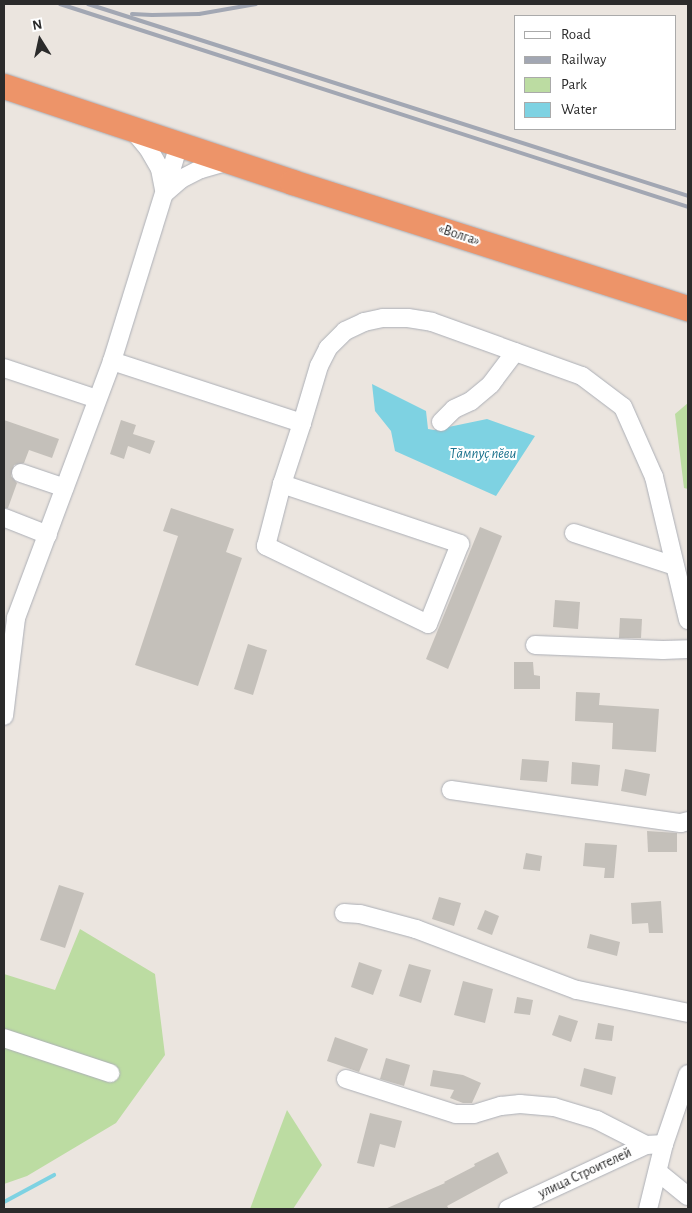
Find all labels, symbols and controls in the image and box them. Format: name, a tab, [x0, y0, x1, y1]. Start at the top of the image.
north arrow	[15, 15, 65, 65]
legend	[514, 15, 677, 130]
text: N	[31, 17, 43, 33]
text: Road	[561, 27, 591, 42]
text: Railway	[561, 52, 606, 67]
text: Park	[561, 77, 587, 92]
text: Water	[561, 102, 597, 117]
street label: «Волга»	[436, 220, 482, 250]
water label: Тӑмпуҫ пӗви	[450, 445, 516, 463]
street label: улица Строителей	[536, 1144, 634, 1202]

